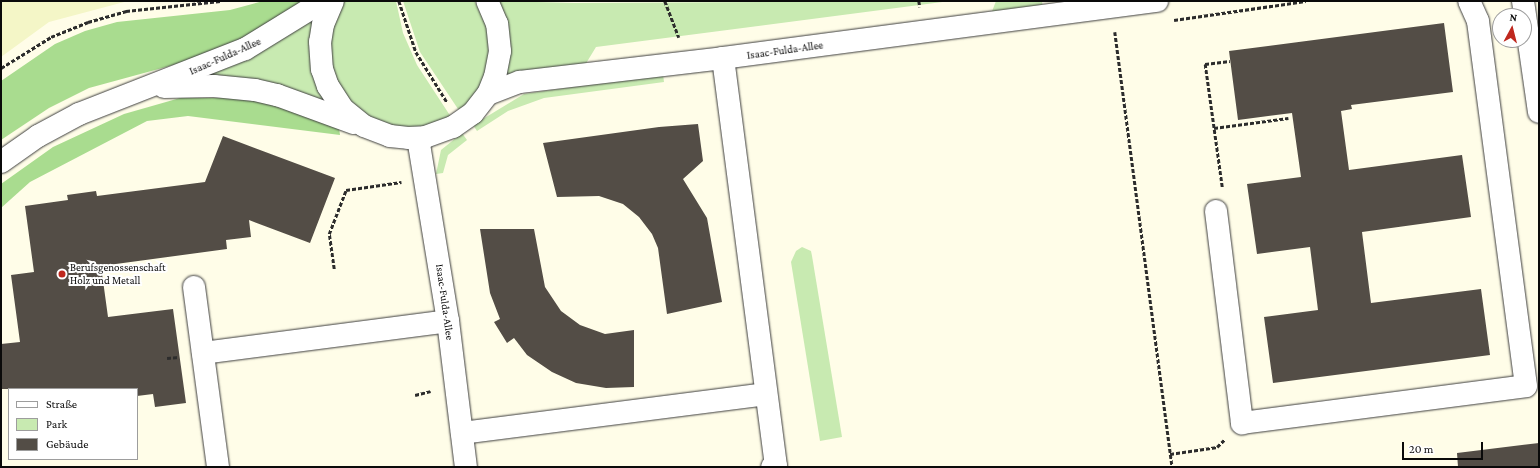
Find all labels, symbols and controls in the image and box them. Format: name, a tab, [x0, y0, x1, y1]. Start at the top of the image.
north arrow	[1492, 8, 1532, 48]
text: N	[1509, 11, 1518, 23]
street label: Isaac-Fulda-Allee	[187, 34, 263, 78]
street label: Isaac-Fulda-Allee	[746, 38, 824, 62]
place label: Berufsgenossenschaft Holz und Metall	[70, 261, 166, 287]
street label: Isaac-Fulda-Allee	[433, 263, 457, 341]
marker: Berufsgenossenschaft Holz und Metall	[57, 269, 67, 279]
legend	[8, 388, 138, 460]
text: Straße	[46, 397, 77, 411]
text: Park	[46, 417, 67, 431]
scale bar	[1404, 434, 1485, 460]
text: Gebäude	[46, 437, 88, 451]
text: 20 m	[1409, 442, 1433, 456]

